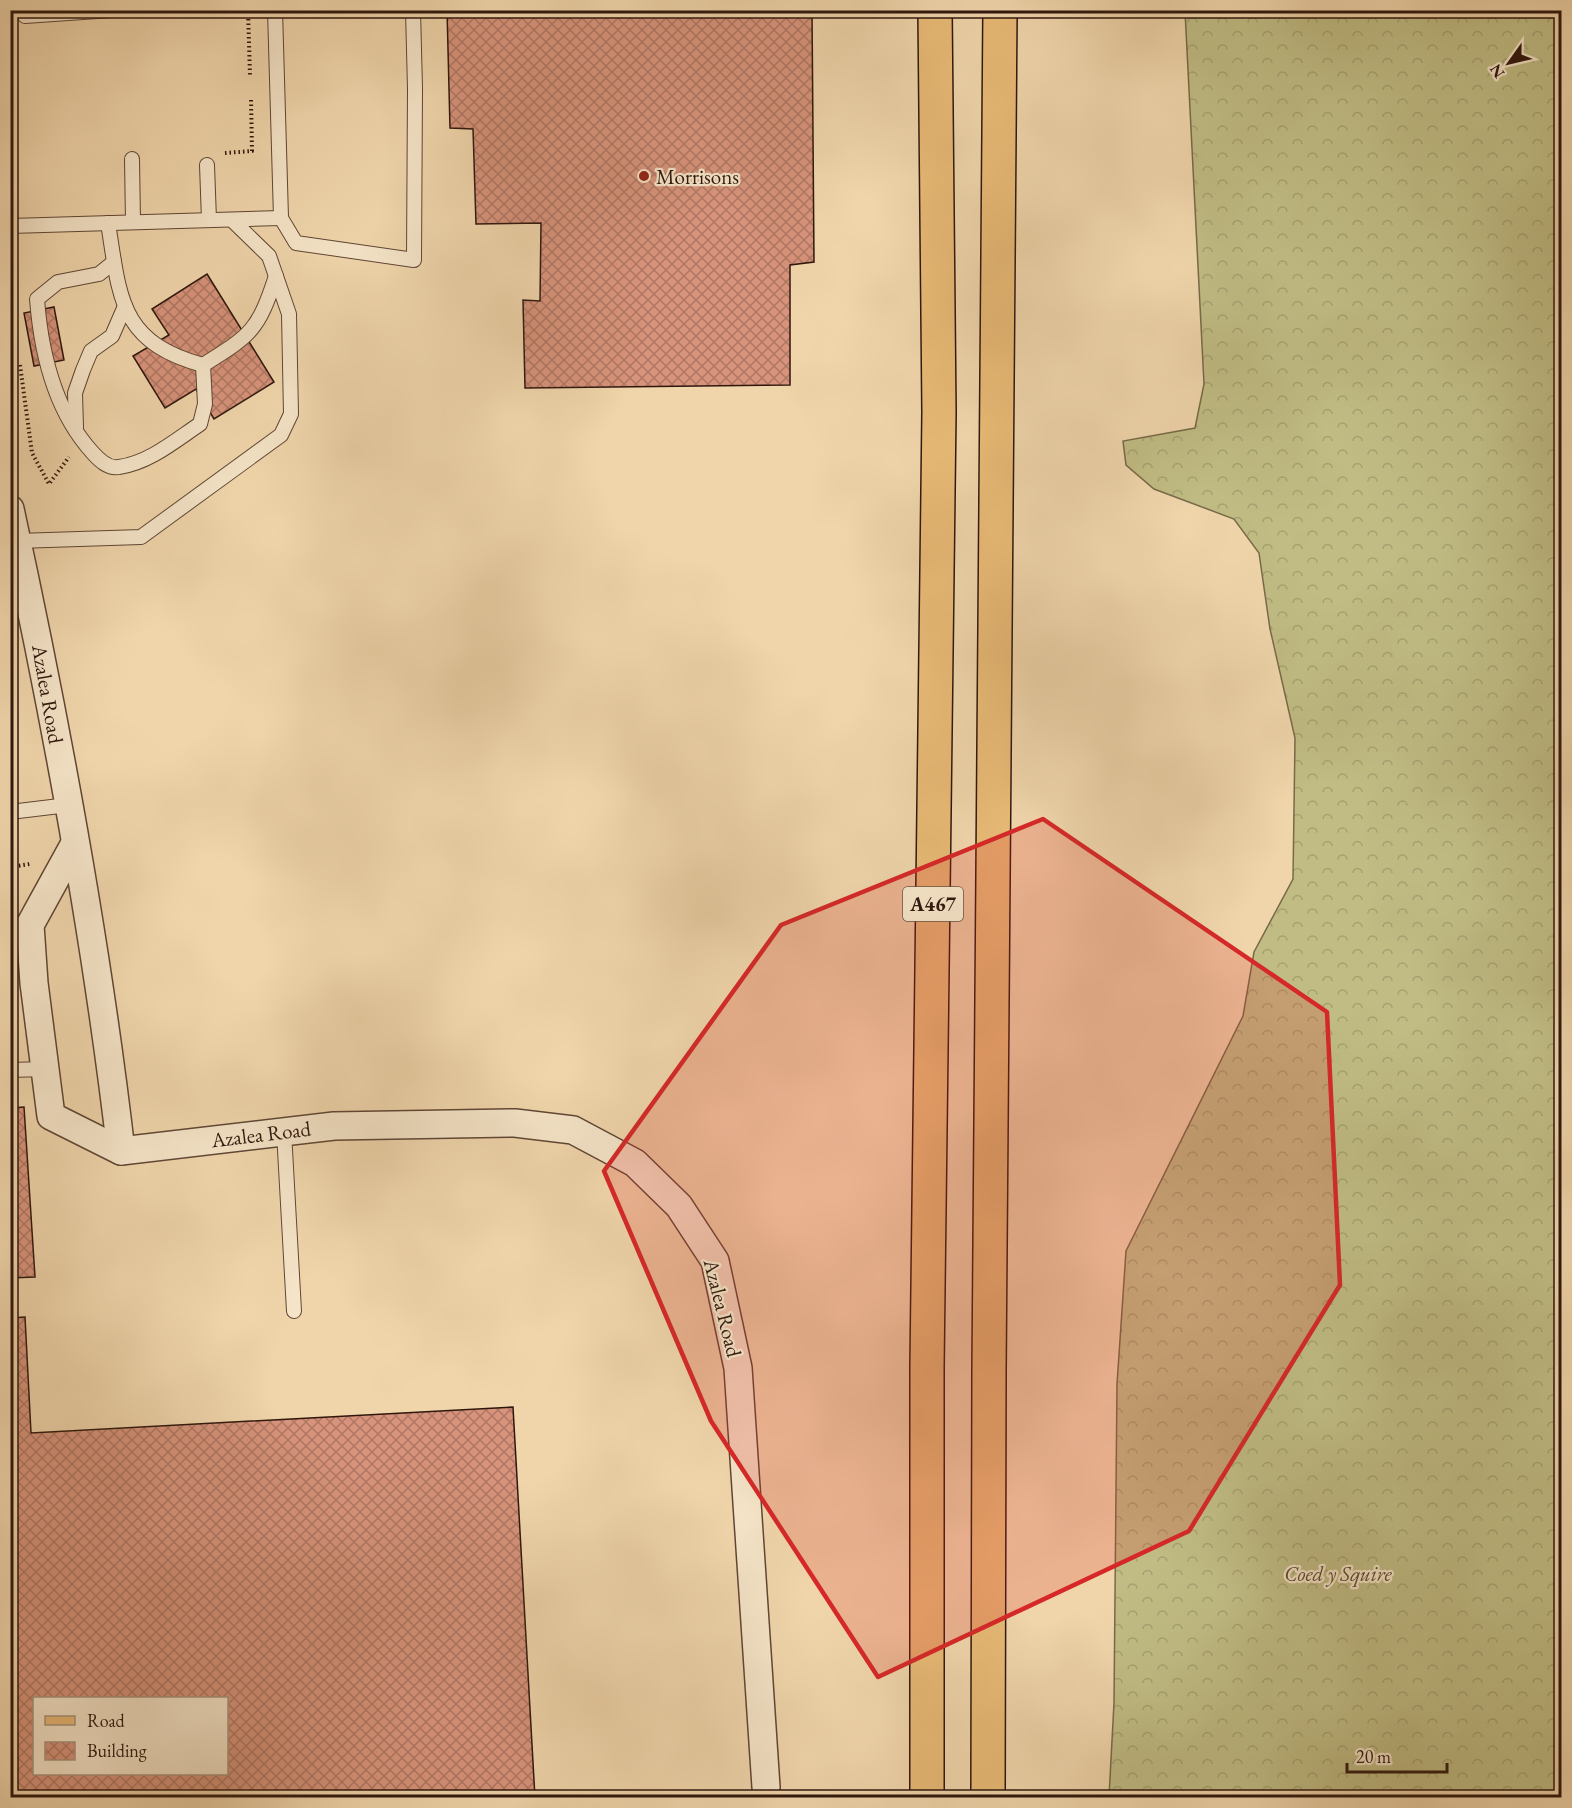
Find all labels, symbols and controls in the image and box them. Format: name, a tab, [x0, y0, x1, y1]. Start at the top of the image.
north arrow	[1479, 33, 1539, 93]
text: N	[1485, 60, 1509, 82]
place label: Morrisons	[656, 163, 739, 190]
marker: Morrisons	[637, 169, 651, 183]
street label: Azalea Road	[26, 641, 70, 746]
road number: A467	[903, 887, 963, 921]
street label: Azalea Road	[209, 1114, 313, 1154]
street label: Azalea Road	[698, 1255, 748, 1360]
park label: Coed y Squire	[1284, 1560, 1393, 1588]
legend	[33, 1697, 228, 1775]
text: Road	[87, 1709, 126, 1732]
scale bar	[1347, 1736, 1448, 1774]
text: Building	[87, 1739, 147, 1762]
text: 20 m	[1356, 1745, 1391, 1768]

